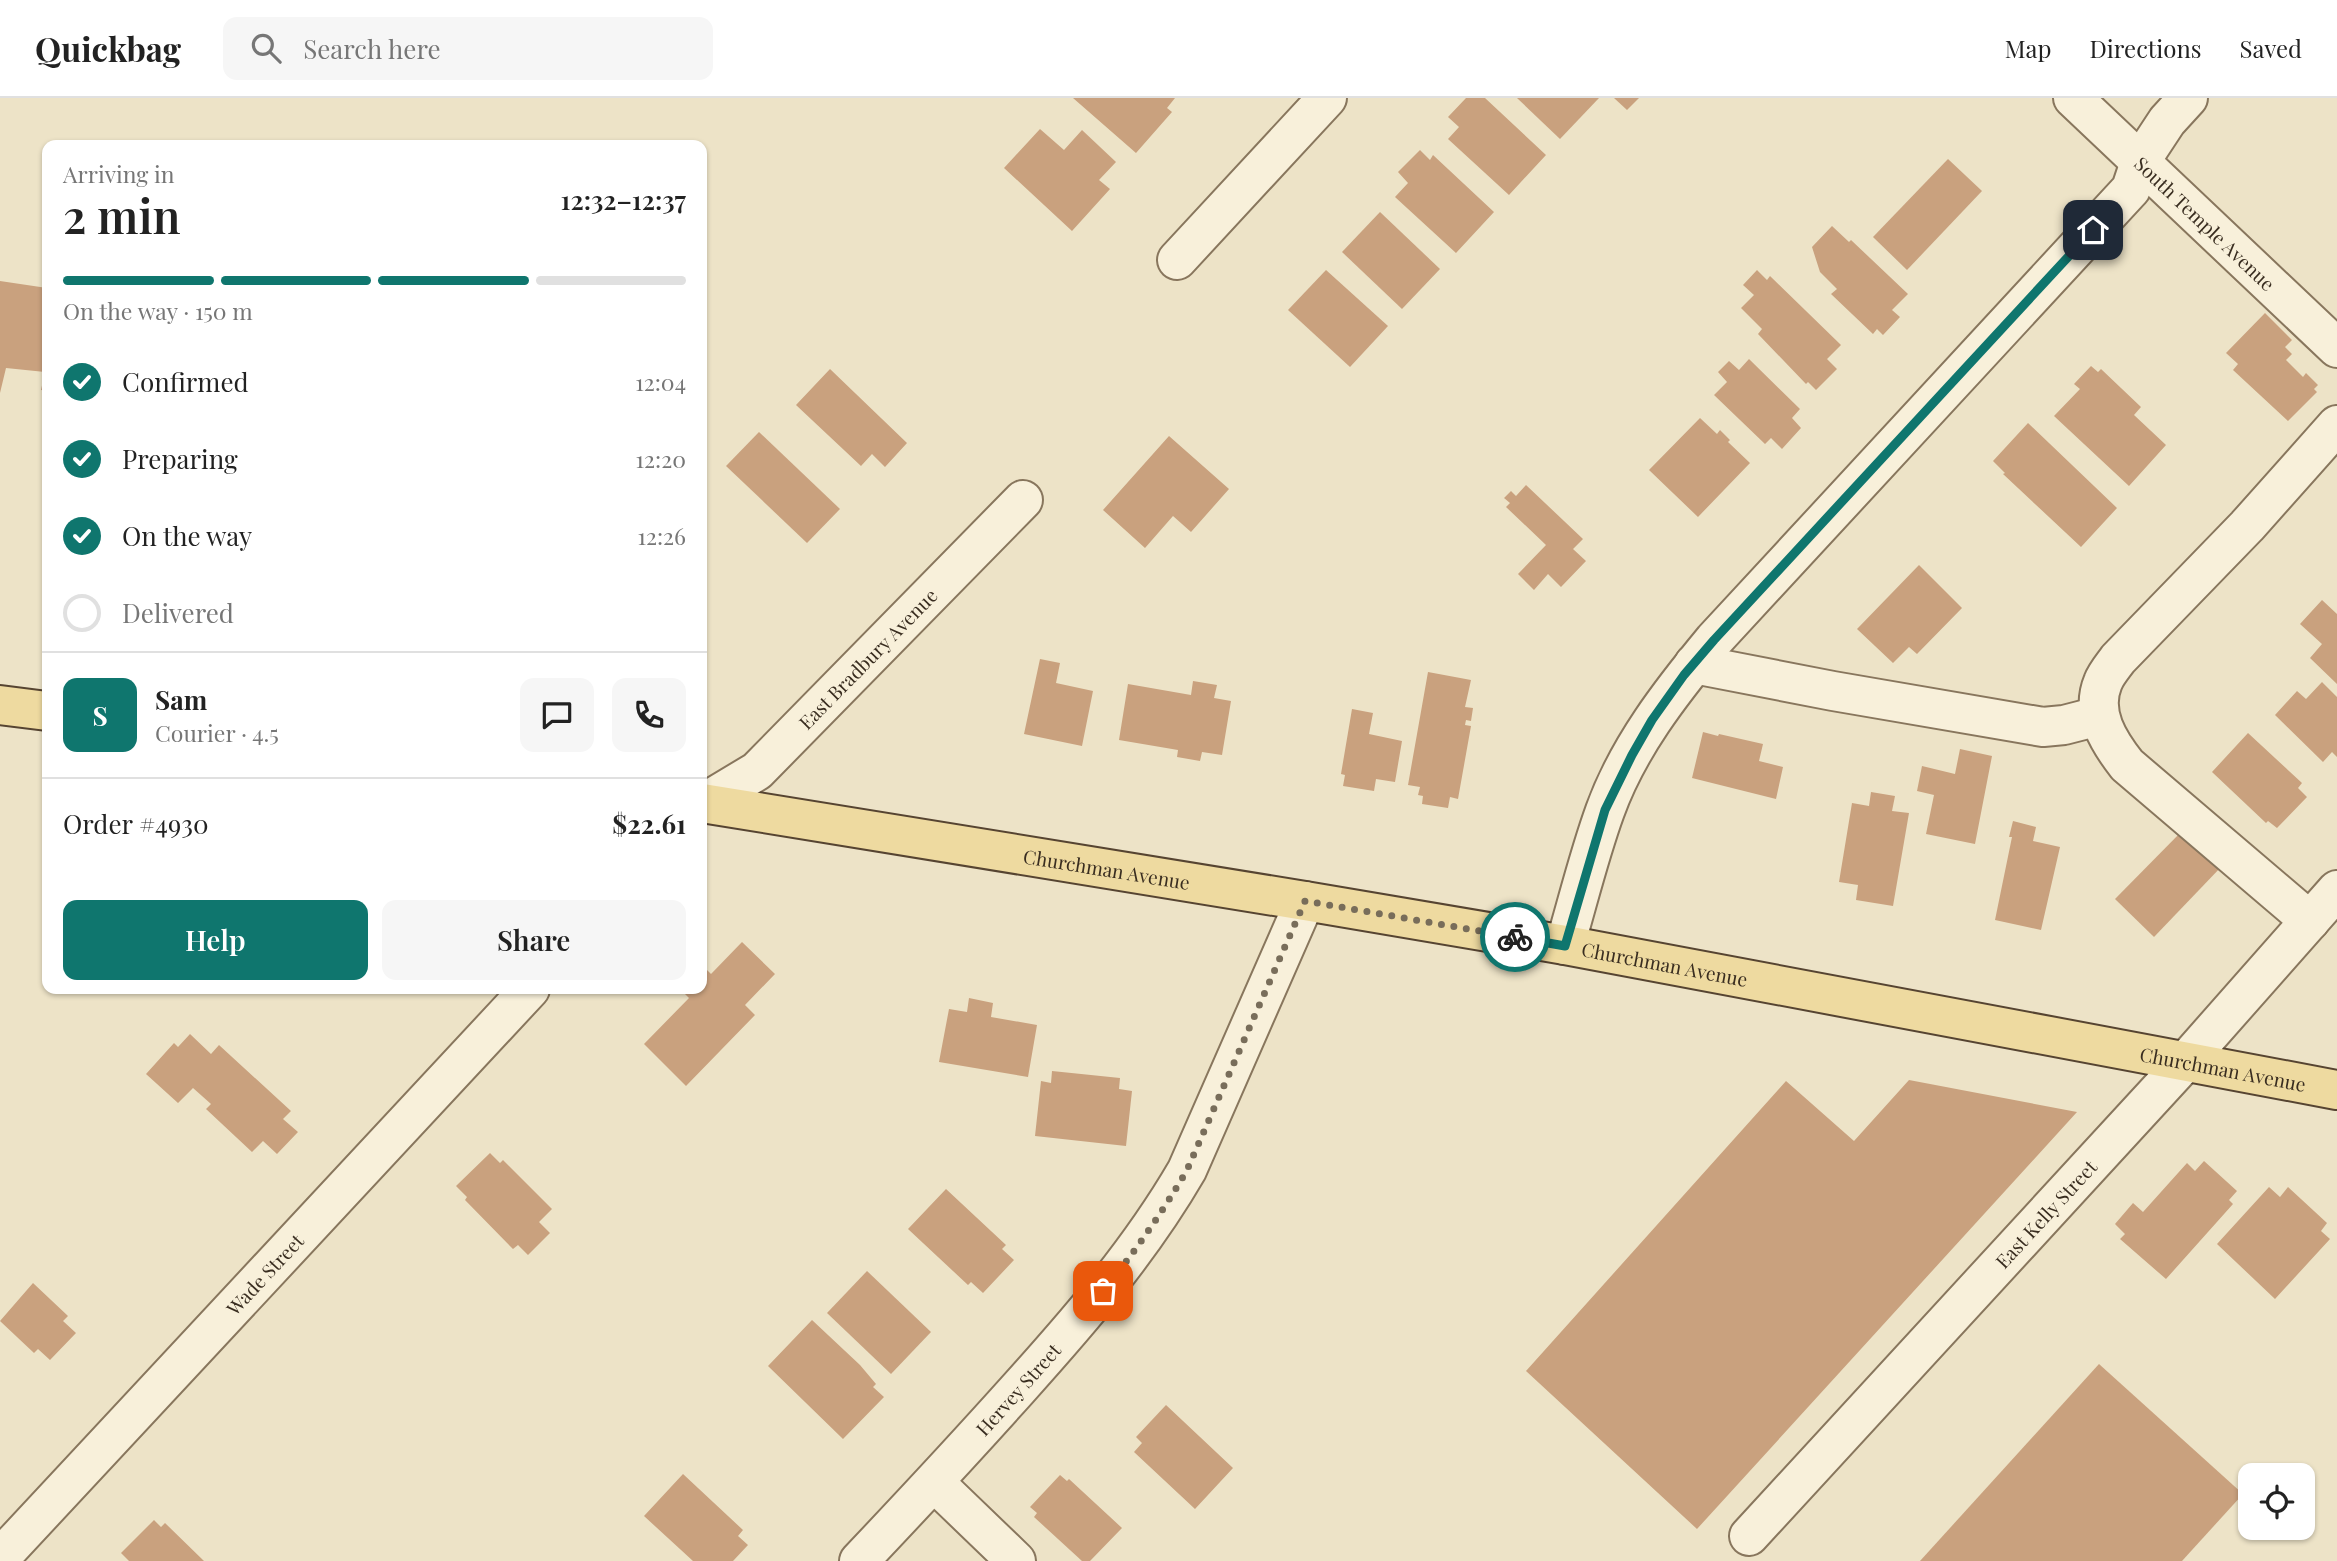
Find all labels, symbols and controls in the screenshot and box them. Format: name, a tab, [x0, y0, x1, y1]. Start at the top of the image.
search box	[223, 17, 713, 80]
text: Quickbag	[35, 26, 181, 70]
icon: search	[247, 29, 285, 67]
text: Search here	[303, 31, 441, 66]
text: Map	[2005, 32, 2051, 64]
text: Directions	[2089, 32, 2202, 64]
text: Saved	[2240, 32, 2302, 64]
street label: South Temple Avenue	[2129, 150, 2281, 296]
text: Arriving in	[63, 158, 175, 189]
text: 12:32–12:37	[561, 182, 686, 217]
text: 2 min	[63, 184, 181, 246]
pin	[2063, 200, 2123, 260]
icon: home	[2074, 211, 2112, 249]
text: On the way · 150 m	[63, 295, 253, 326]
icon: check	[63, 363, 101, 401]
text: Confirmed	[122, 364, 249, 399]
text: 12:04	[635, 366, 686, 397]
icon: check	[63, 440, 101, 478]
text: Preparing	[122, 441, 238, 476]
text: 12:20	[636, 443, 686, 474]
icon: check	[63, 517, 101, 555]
text: On the way	[122, 518, 252, 553]
text: 12:26	[637, 520, 686, 551]
street label: East Bradbury Avenue	[793, 582, 943, 734]
text: Delivered	[122, 595, 234, 630]
button: chat	[520, 678, 594, 752]
button: phone	[612, 678, 686, 752]
text: Sam	[155, 682, 207, 717]
text: S	[92, 698, 108, 733]
text: Courier · 4.5	[155, 717, 279, 748]
text: Order #4930	[63, 806, 209, 841]
text: $22.61	[612, 806, 686, 841]
street label: Churchman Avenue	[1022, 842, 1192, 895]
button: Help	[63, 900, 368, 980]
button: Share	[382, 900, 686, 980]
courier	[1480, 902, 1550, 972]
icon: bike	[1496, 918, 1534, 956]
street label: Churchman Avenue	[1580, 935, 1750, 992]
street label: Churchman Avenue	[2138, 1040, 2308, 1097]
street label: East Kelly Street	[1989, 1154, 2102, 1273]
street label: Wade Street	[219, 1228, 309, 1321]
pin	[1073, 1261, 1133, 1321]
icon: bag	[1084, 1272, 1122, 1310]
street label: Hervey Street	[969, 1337, 1066, 1441]
map controls	[2238, 1463, 2315, 1540]
button: locate	[2238, 1463, 2315, 1540]

